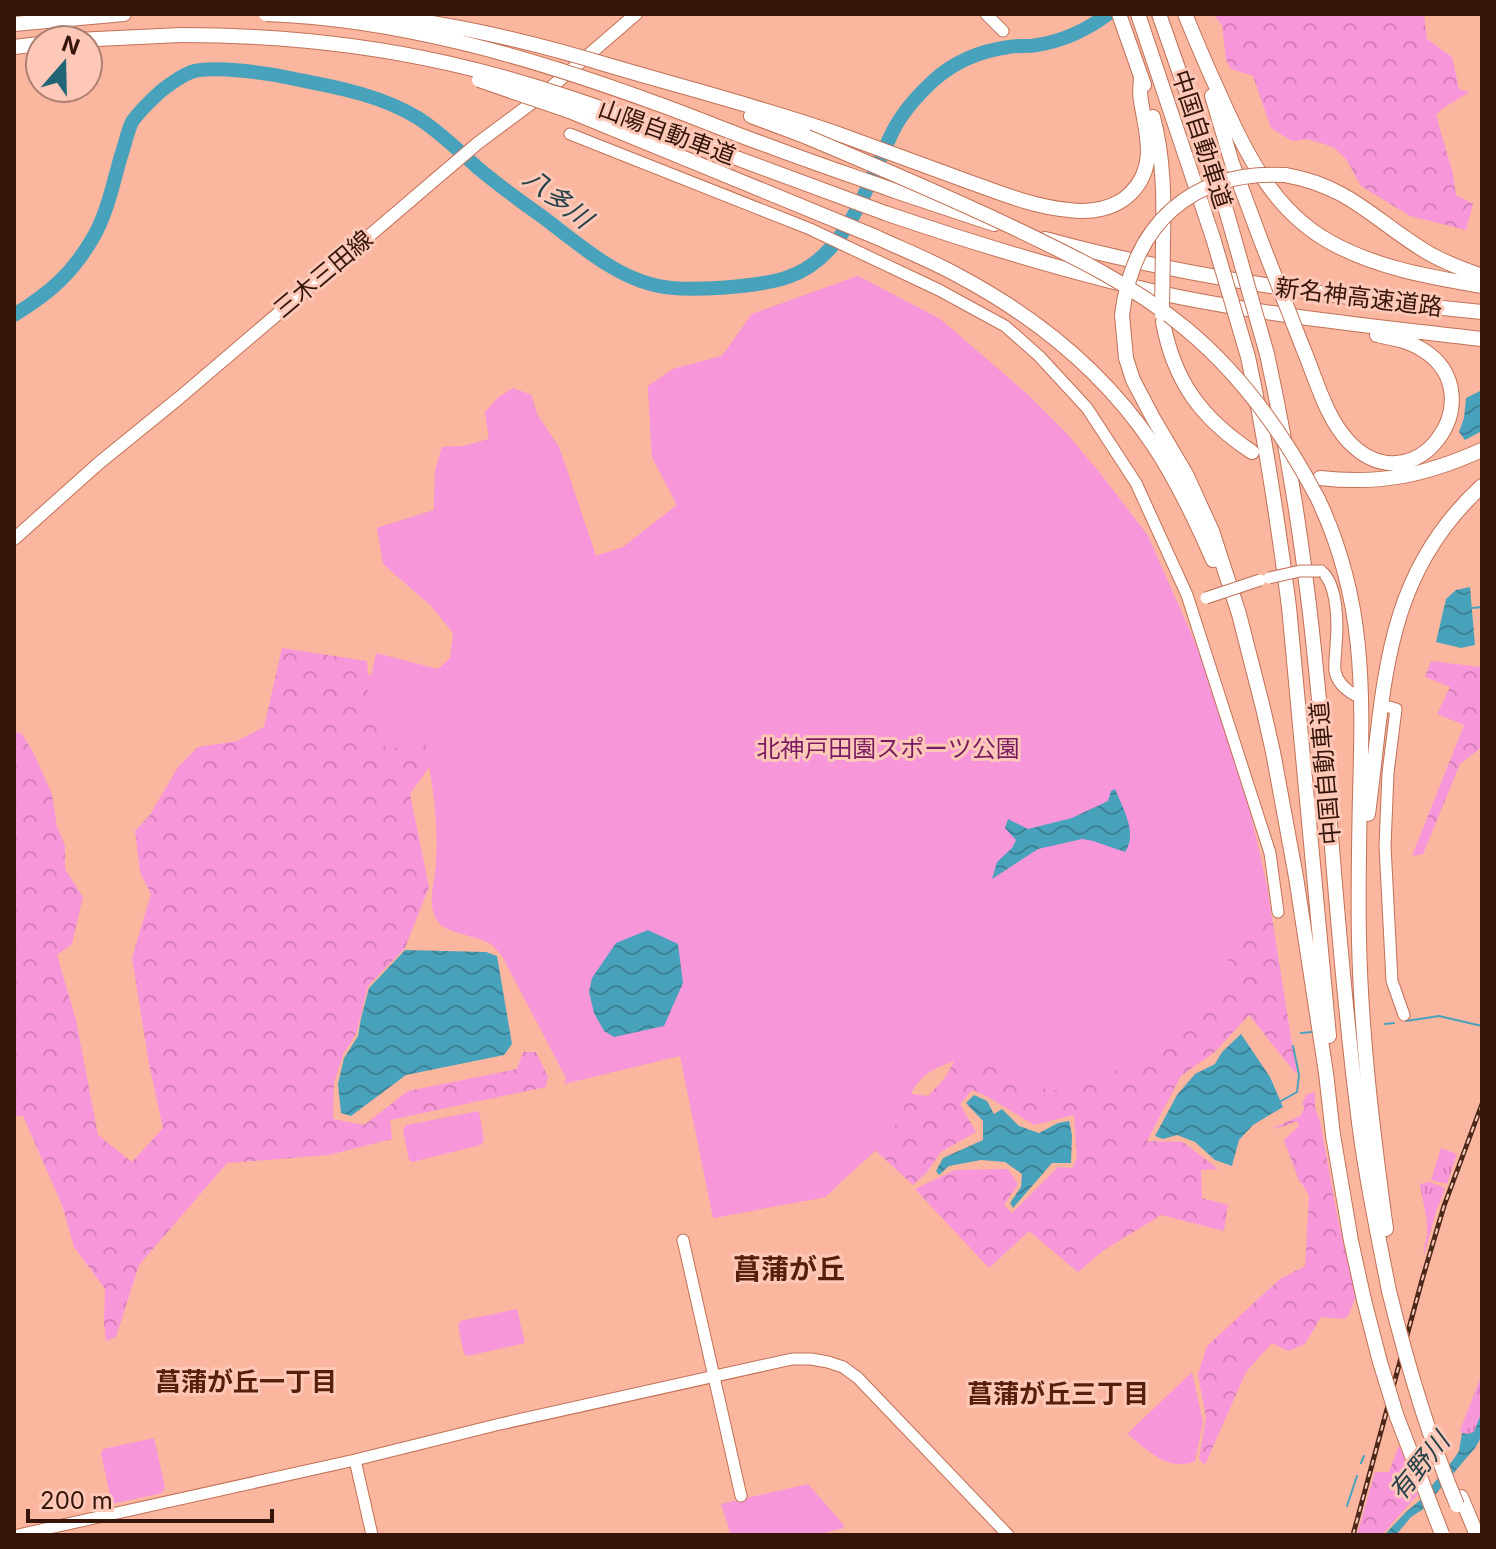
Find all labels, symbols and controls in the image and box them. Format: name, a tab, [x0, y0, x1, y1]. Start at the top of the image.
north arrow	[24, 24, 104, 104]
text: N	[59, 30, 83, 60]
street label: 中国自動車道	[1166, 66, 1238, 212]
street label: 山陽自動車道	[594, 94, 740, 170]
water label: 八多川	[518, 162, 601, 236]
street label: 三木三田線	[268, 224, 378, 324]
street label: 新名神高速道路	[1274, 272, 1444, 322]
street label: 中国自動車道	[1304, 700, 1346, 846]
park label: 北神戸田園スポーツ公園	[756, 734, 1020, 763]
district label: 菖蒲が丘	[733, 1252, 845, 1286]
district label: 菖蒲が丘一丁目	[155, 1366, 337, 1397]
district label: 菖蒲が丘三丁目	[967, 1378, 1149, 1409]
water label: 有野川	[1382, 1424, 1457, 1506]
scale bar	[28, 1473, 272, 1523]
text: 200 m	[40, 1486, 113, 1515]

